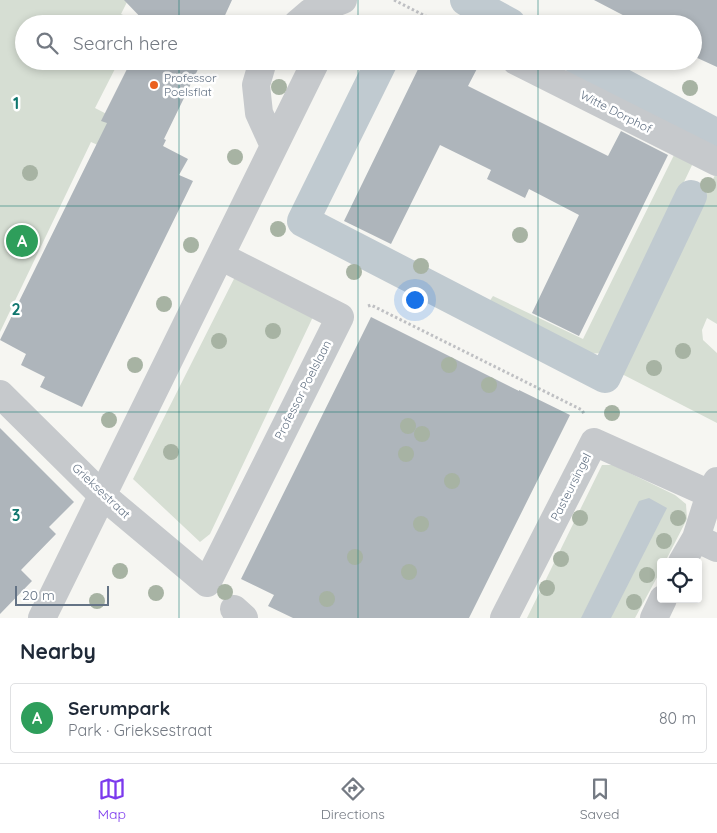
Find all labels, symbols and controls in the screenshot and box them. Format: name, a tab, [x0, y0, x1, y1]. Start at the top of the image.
search box	[15, 15, 702, 70]
icon: search	[33, 29, 61, 57]
text: Search here	[73, 31, 178, 55]
place label: Professor Poelsflat	[164, 70, 217, 99]
marker: Professor Poelsflat	[148, 79, 160, 91]
street label: Witte Dorphof	[578, 87, 655, 136]
text: 1	[13, 93, 19, 113]
pin: A	[6, 222, 38, 260]
your location	[402, 287, 428, 313]
text: 2	[11, 299, 21, 319]
street label: Professor Poelslaan	[271, 338, 334, 442]
street label: Pasteursingel	[547, 450, 594, 523]
street label: Grieksestraat	[69, 460, 134, 521]
text: 3	[12, 505, 20, 525]
map controls	[657, 558, 702, 603]
button: locate	[657, 558, 702, 603]
scale bar	[15, 583, 109, 606]
text: 20 m	[22, 586, 55, 604]
text: Nearby	[20, 638, 96, 664]
text: Serumpark	[68, 696, 170, 720]
text: A	[32, 708, 42, 728]
text: 80 m	[659, 708, 696, 728]
text: Park · Grieksestraat	[68, 720, 212, 740]
tab: Map	[97, 775, 126, 823]
tab: Directions	[321, 775, 385, 823]
tab: Saved	[580, 775, 620, 823]

